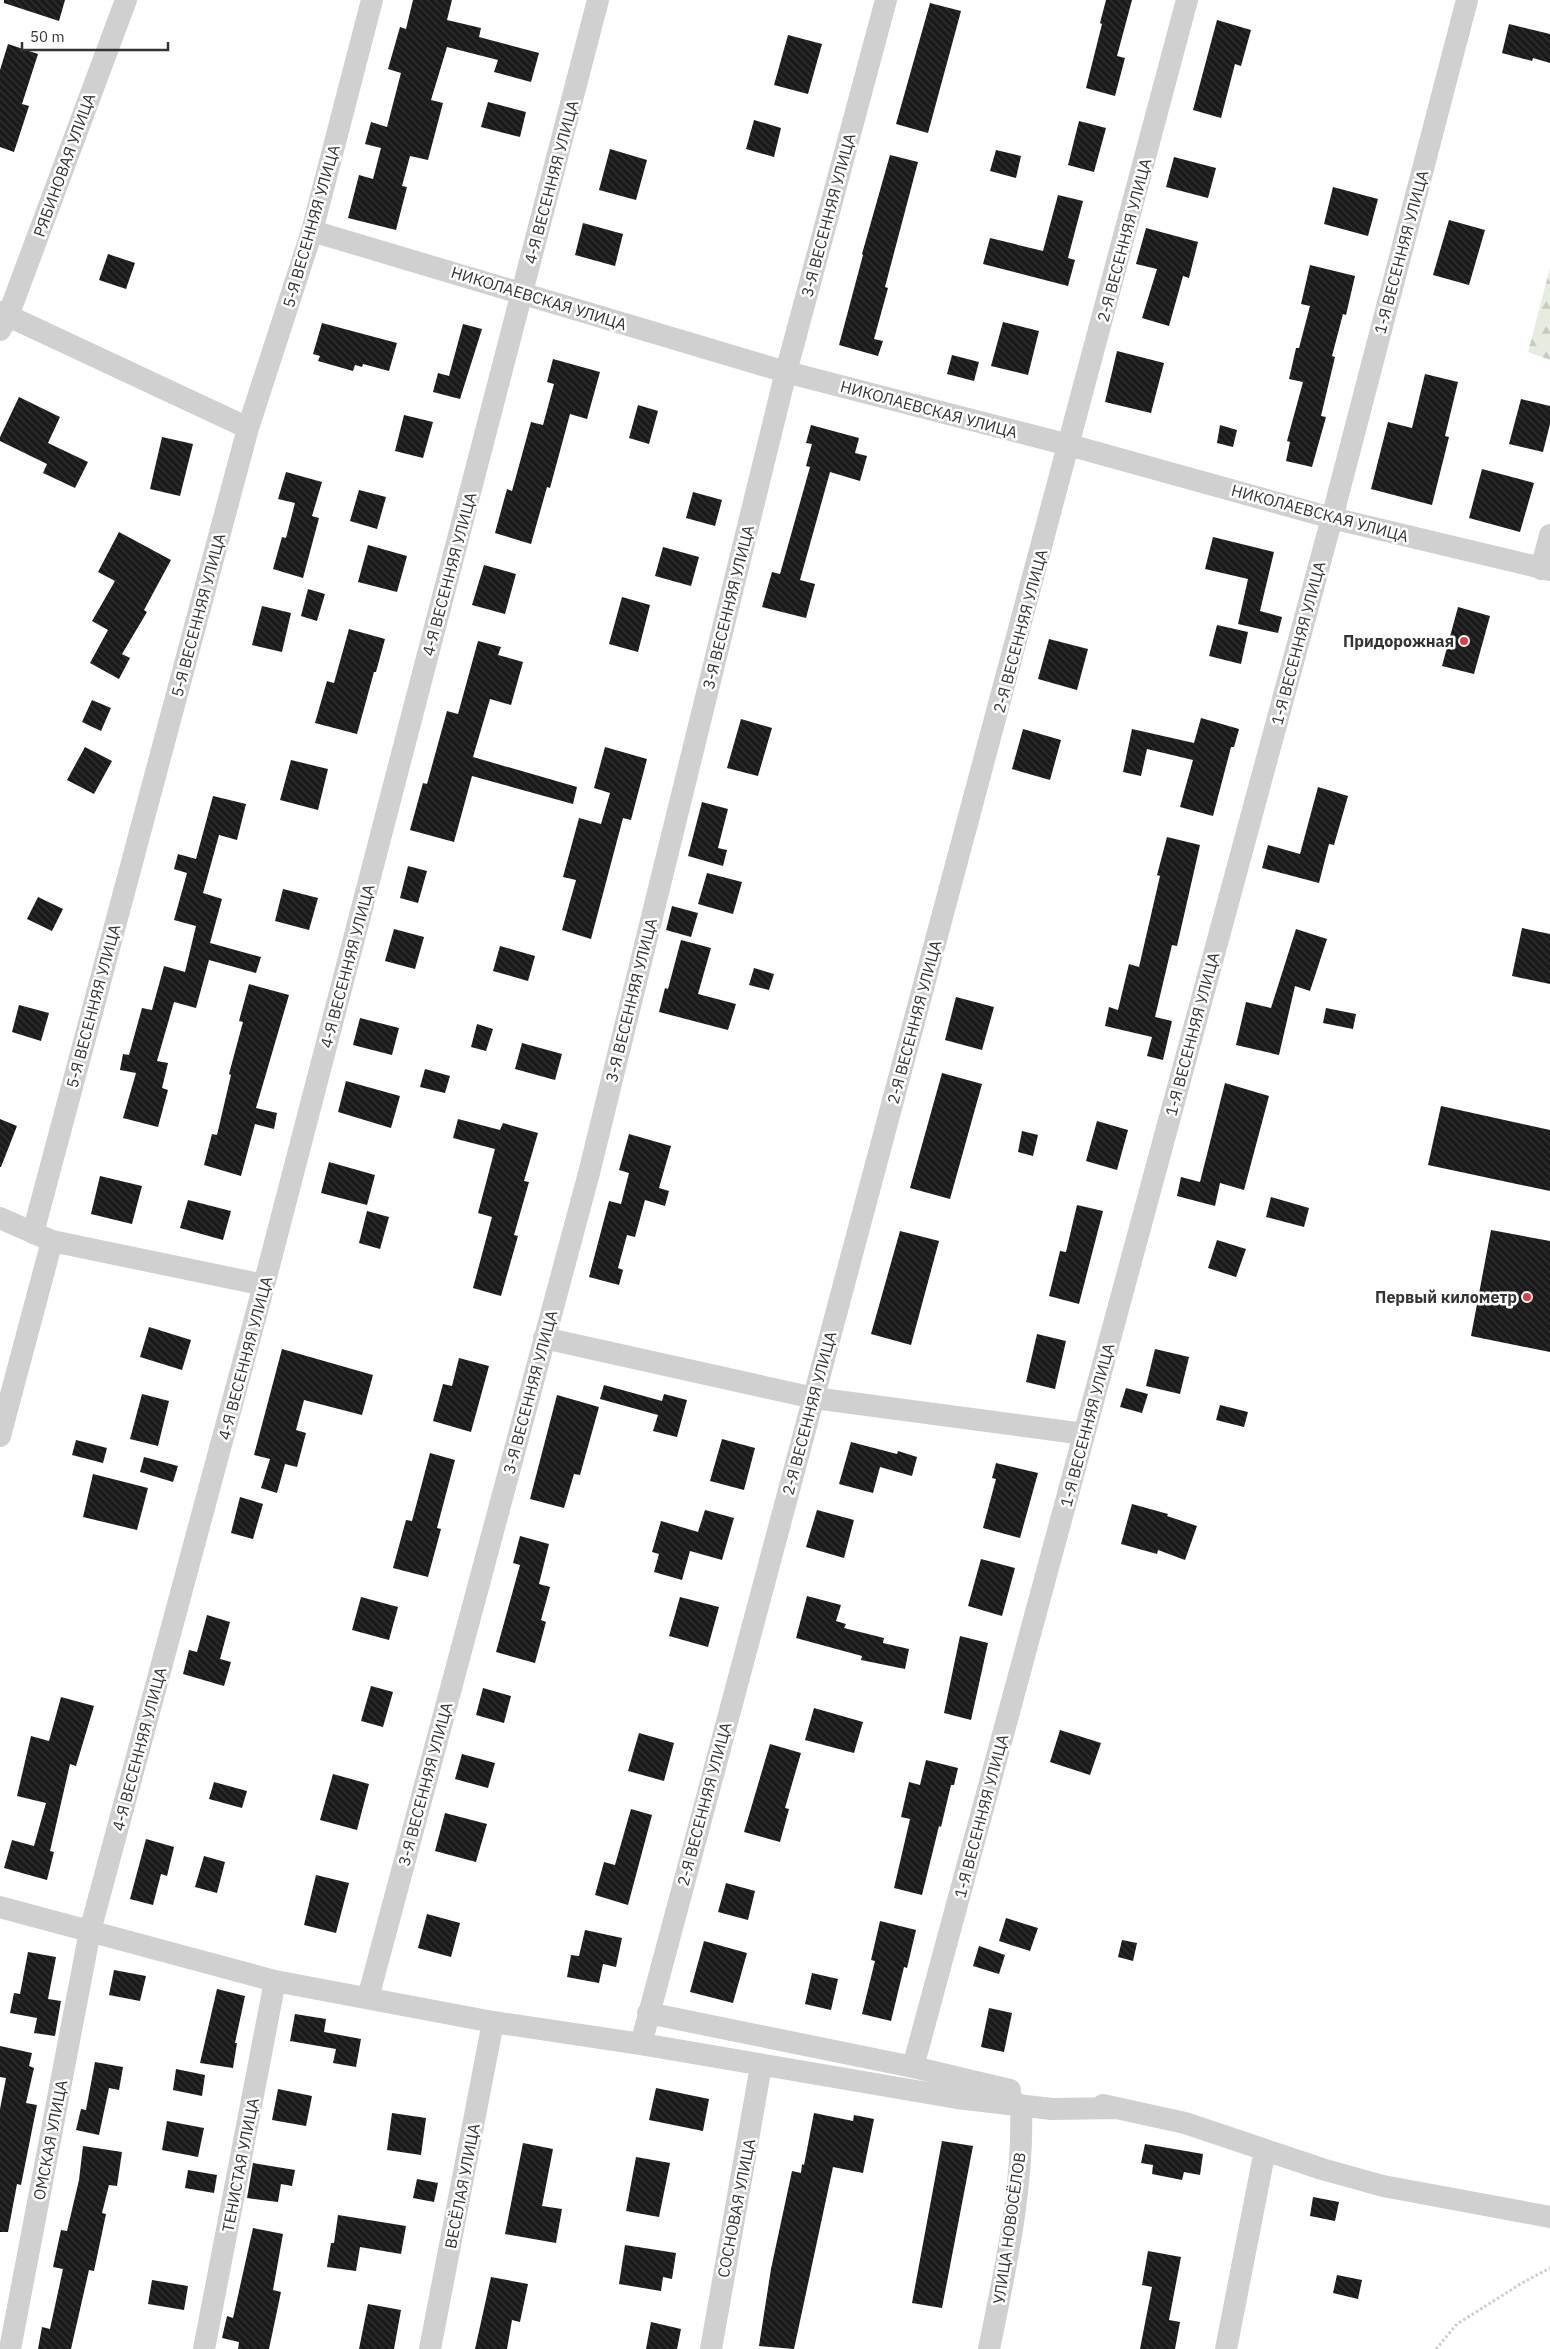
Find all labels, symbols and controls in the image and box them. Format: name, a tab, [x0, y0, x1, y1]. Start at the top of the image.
scale bar	[22, 20, 169, 52]
text: 50 m	[30, 27, 65, 46]
street label: РЯБИНОВАЯ УЛИЦА	[29, 90, 99, 240]
street label: 4-Я ВЕСЕННЯЯ УЛИЦА	[520, 98, 582, 266]
street label: 3-Я ВЕСЕННЯЯ УЛИЦА	[797, 131, 859, 299]
street label: 5-Я ВЕСЕННЯЯ УЛИЦА	[278, 142, 344, 310]
street label: 2-Я ВЕСЕННЯЯ УЛИЦА	[1093, 156, 1155, 324]
street label: 1-Я ВЕСЕННЯЯ УЛИЦА	[1370, 168, 1432, 336]
street label: НИКОЛАЕВСКАЯ УЛИЦА	[449, 262, 629, 334]
street label: НИКОЛАЕВСКАЯ УЛИЦА	[838, 376, 1020, 442]
street label: НИКОЛАЕВСКАЯ УЛИЦА	[1229, 480, 1411, 546]
street label: 4-Я ВЕСЕННЯЯ УЛИЦА	[418, 490, 480, 658]
street label: 3-Я ВЕСЕННЯЯ УЛИЦА	[698, 523, 758, 691]
street label: 5-Я ВЕСЕННЯЯ УЛИЦА	[167, 531, 229, 699]
street label: 2-Я ВЕСЕННЯЯ УЛИЦА	[989, 547, 1051, 715]
street label: 1-Я ВЕСЕННЯЯ УЛИЦА	[1267, 559, 1329, 727]
place label: Придорожная	[1343, 631, 1454, 651]
marker: Придорожная	[1458, 635, 1470, 647]
street label: 4-Я ВЕСЕННЯЯ УЛИЦА	[316, 882, 378, 1050]
street label: 3-Я ВЕСЕННЯЯ УЛИЦА	[601, 916, 661, 1084]
street label: 5-Я ВЕСЕННЯЯ УЛИЦА	[62, 922, 124, 1090]
street label: 2-Я ВЕСЕННЯЯ УЛИЦА	[883, 938, 945, 1106]
street label: 1-Я ВЕСЕННЯЯ УЛИЦА	[1161, 950, 1223, 1118]
street label: 4-Я ВЕСЕННЯЯ УЛИЦА	[214, 1274, 276, 1442]
place label: Первый километр	[1375, 1287, 1517, 1307]
marker: Первый километр	[1521, 1291, 1533, 1303]
street label: 3-Я ВЕСЕННЯЯ УЛИЦА	[499, 1308, 561, 1476]
street label: 2-Я ВЕСЕННЯЯ УЛИЦА	[778, 1329, 840, 1497]
street label: 1-Я ВЕСЕННЯЯ УЛИЦА	[1056, 1341, 1118, 1509]
street label: 4-Я ВЕСЕННЯЯ УЛИЦА	[108, 1665, 170, 1833]
street label: 3-Я ВЕСЕННЯЯ УЛИЦА	[394, 1700, 456, 1868]
street label: 2-Я ВЕСЕННЯЯ УЛИЦА	[673, 1720, 735, 1888]
street label: 1-Я ВЕСЕННЯЯ УЛИЦА	[950, 1732, 1012, 1900]
street label: ОМСКАЯ УЛИЦА	[29, 2078, 71, 2202]
street label: ТЕНИСТАЯ УЛИЦА	[217, 2096, 263, 2234]
street label: ВЕСЁЛАЯ УЛИЦА	[440, 2122, 484, 2250]
street label: СОСНОВАЯ УЛИЦА	[713, 2137, 759, 2279]
street label: УЛИЦА НОВОСЁЛОВ	[988, 2151, 1030, 2305]

